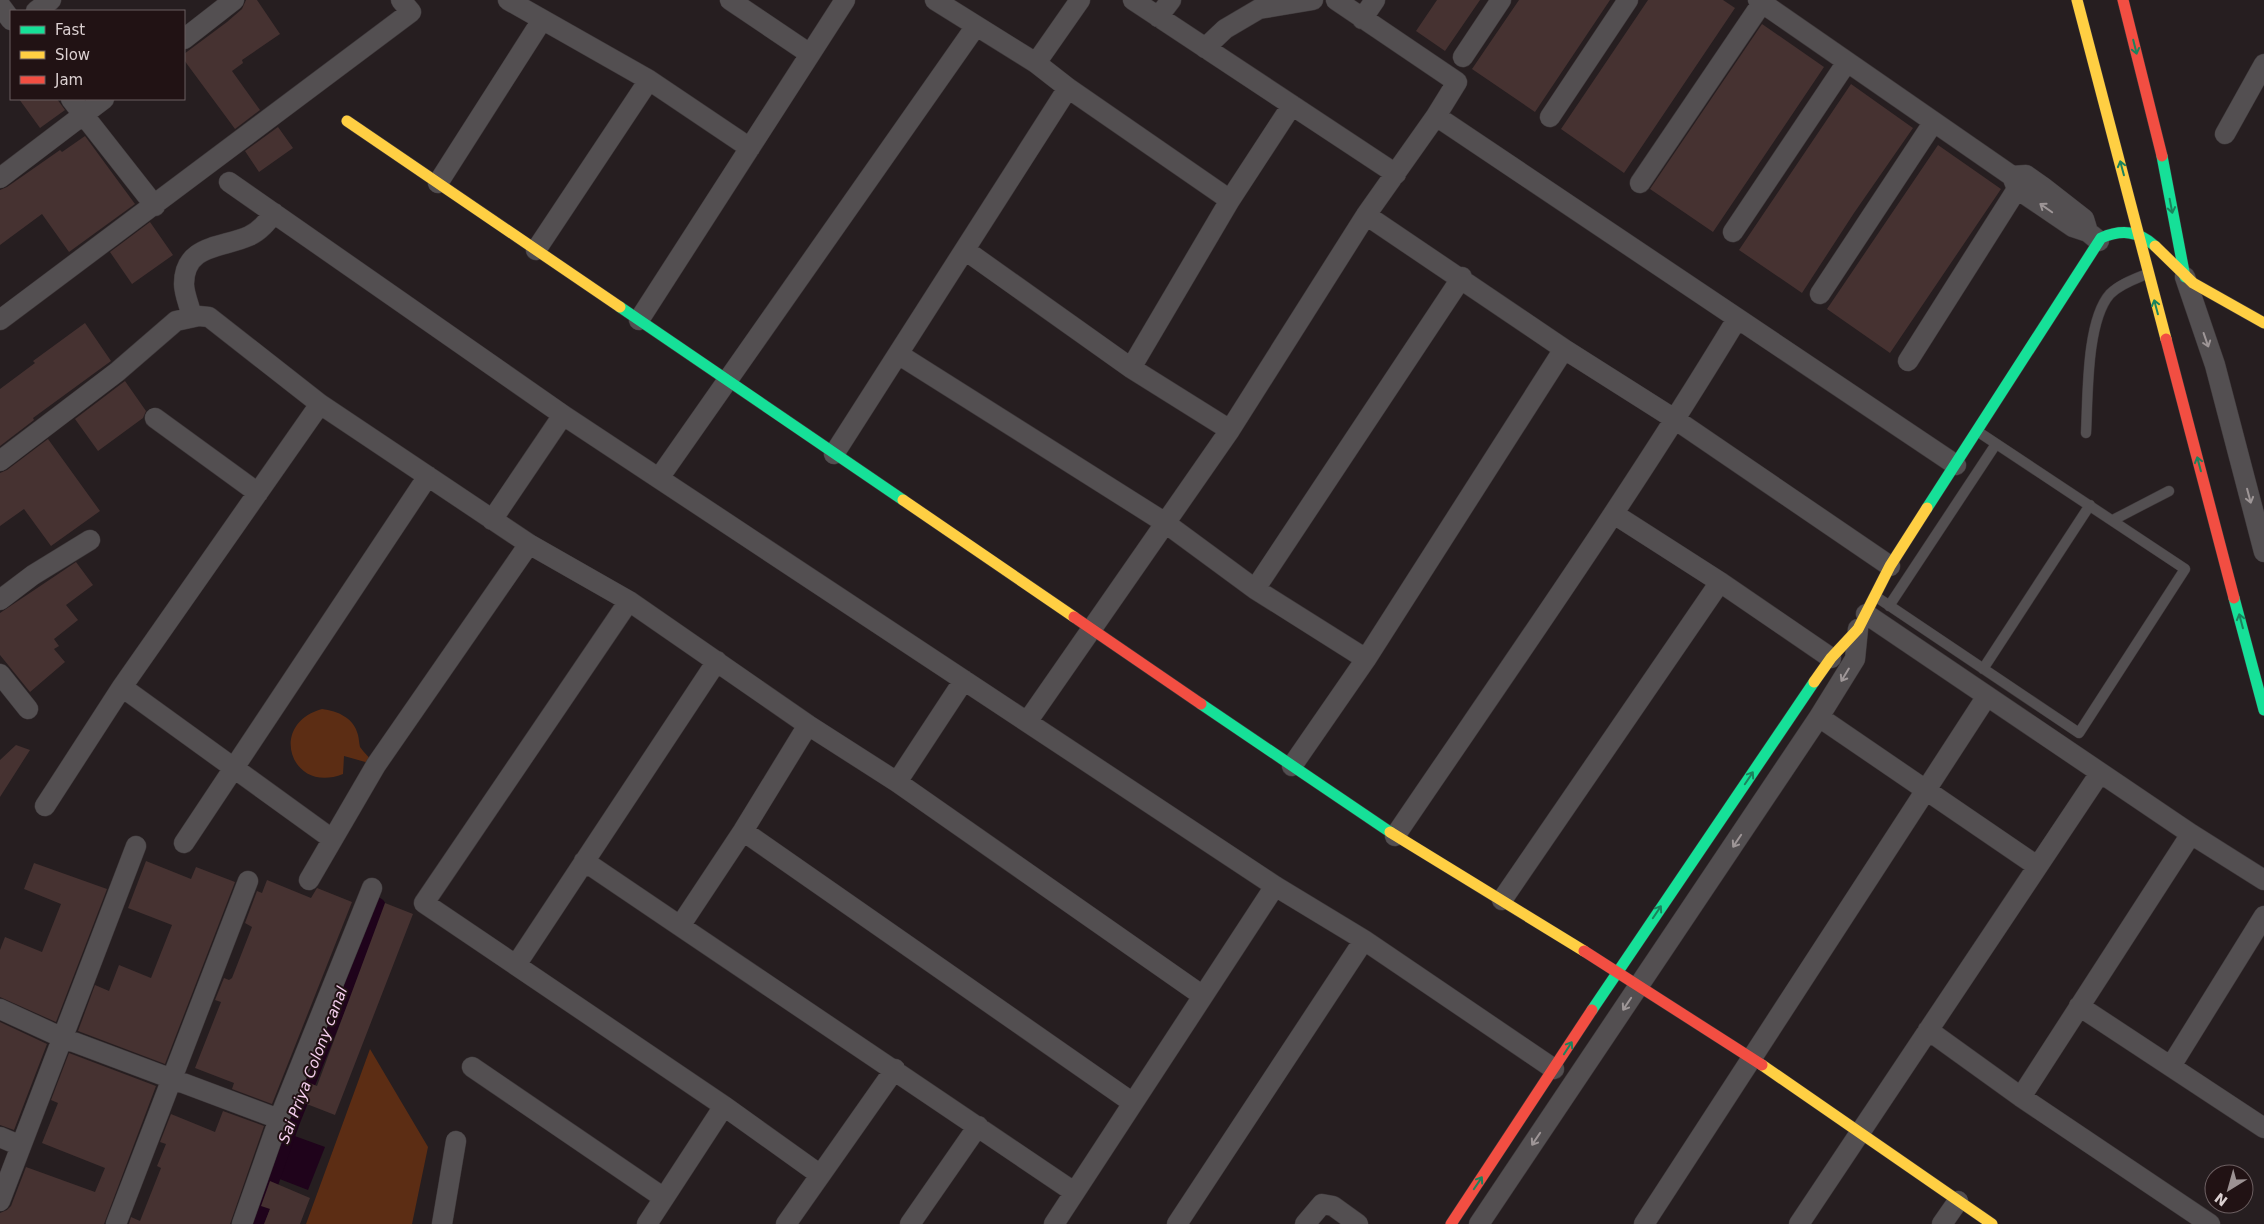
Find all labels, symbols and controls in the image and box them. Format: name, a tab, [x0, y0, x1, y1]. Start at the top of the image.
legend	[10, 10, 185, 100]
text: Fast	[55, 21, 85, 39]
one-way arrow	[2131, 39, 2140, 55]
text: Slow	[55, 46, 90, 64]
text: Jam	[54, 71, 83, 89]
one-way arrow	[2116, 161, 2126, 177]
one-way arrow	[2167, 197, 2177, 213]
one-way arrow	[2040, 203, 2054, 213]
one-way arrow	[2151, 300, 2161, 316]
one-way arrow	[2202, 331, 2211, 347]
one-way arrow	[2193, 456, 2203, 472]
one-way arrow	[2245, 488, 2254, 504]
one-way arrow	[2235, 613, 2245, 629]
one-way arrow	[1839, 668, 1849, 682]
one-way arrow	[1744, 771, 1754, 785]
one-way arrow	[1732, 833, 1742, 847]
one-way arrow	[1652, 905, 1662, 919]
water label: Sai Priya Colony canal	[275, 983, 352, 1146]
one-way arrow	[1622, 997, 1632, 1011]
one-way arrow	[1562, 1041, 1573, 1055]
one-way arrow	[1531, 1132, 1541, 1146]
north arrow	[2204, 1164, 2254, 1214]
one-way arrow	[1473, 1177, 1483, 1191]
text: N	[2212, 1189, 2231, 1209]

